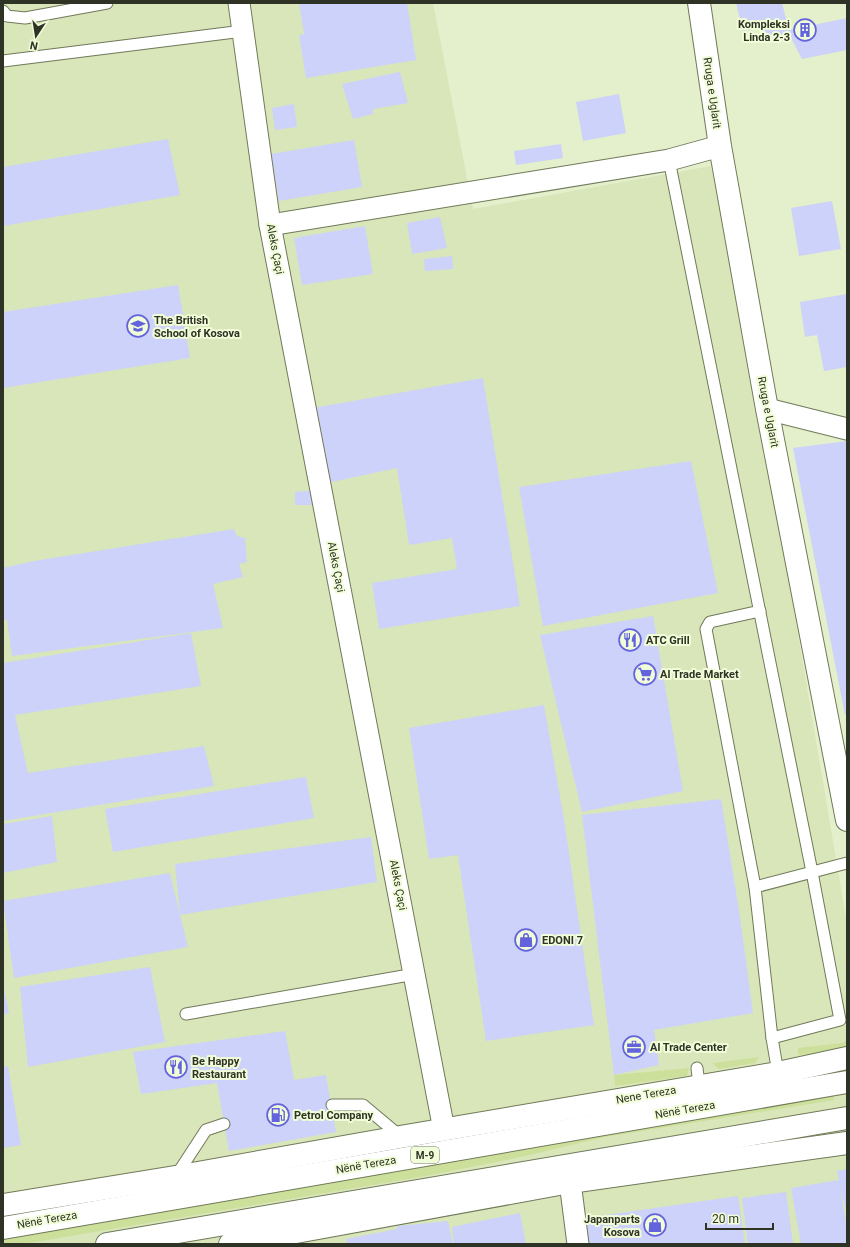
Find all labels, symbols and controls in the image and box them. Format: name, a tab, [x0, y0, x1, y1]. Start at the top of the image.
north arrow	[16, 16, 56, 56]
building icon: Kompleksi Linda 2-3	[792, 17, 818, 43]
place label: Kompleksi Linda 2-3	[738, 18, 790, 44]
text: N	[29, 38, 39, 52]
street label: Rruga e Uglarit	[701, 56, 724, 130]
street label: Aleks Çaçi	[264, 223, 286, 275]
school or university icon: The British School of Kosova	[125, 313, 151, 339]
place label: The British School of Kosova	[154, 314, 240, 340]
street label: Rruga e Uglarit	[755, 375, 781, 449]
street label: Aleks Çaçi	[325, 541, 347, 593]
restaurant icon: ATC Grill	[617, 627, 643, 653]
place label: ATC Grill	[646, 634, 690, 647]
supermarket icon: Al Trade Market	[632, 661, 658, 687]
place label: Al Trade Market	[660, 668, 739, 681]
street label: Aleks Çaçi	[387, 859, 409, 911]
shop icon: EDONI 7	[513, 927, 539, 953]
place label: EDONI 7	[542, 934, 583, 947]
office icon: Al Trade Center	[621, 1034, 647, 1060]
place label: Al Trade Center	[650, 1041, 727, 1054]
restaurant icon: Be Happy Restaurant	[163, 1054, 189, 1080]
place label: Be Happy Restaurant	[192, 1055, 246, 1081]
street label: Nene Tereza	[615, 1083, 677, 1107]
street label: Nënë Tereza	[654, 1098, 716, 1122]
fuel station icon: Petrol Company	[265, 1102, 291, 1128]
place label: Petrol Company	[294, 1109, 374, 1122]
road number: M-9	[411, 1147, 439, 1163]
street label: Nënë Tereza	[335, 1153, 397, 1177]
scale bar	[706, 1205, 773, 1231]
street label: Nënë Tereza	[16, 1208, 78, 1232]
shop icon: Japanparts Kosova	[642, 1212, 668, 1238]
text: 20 m	[712, 1212, 739, 1226]
place label: Japanparts Kosova	[584, 1213, 640, 1239]

